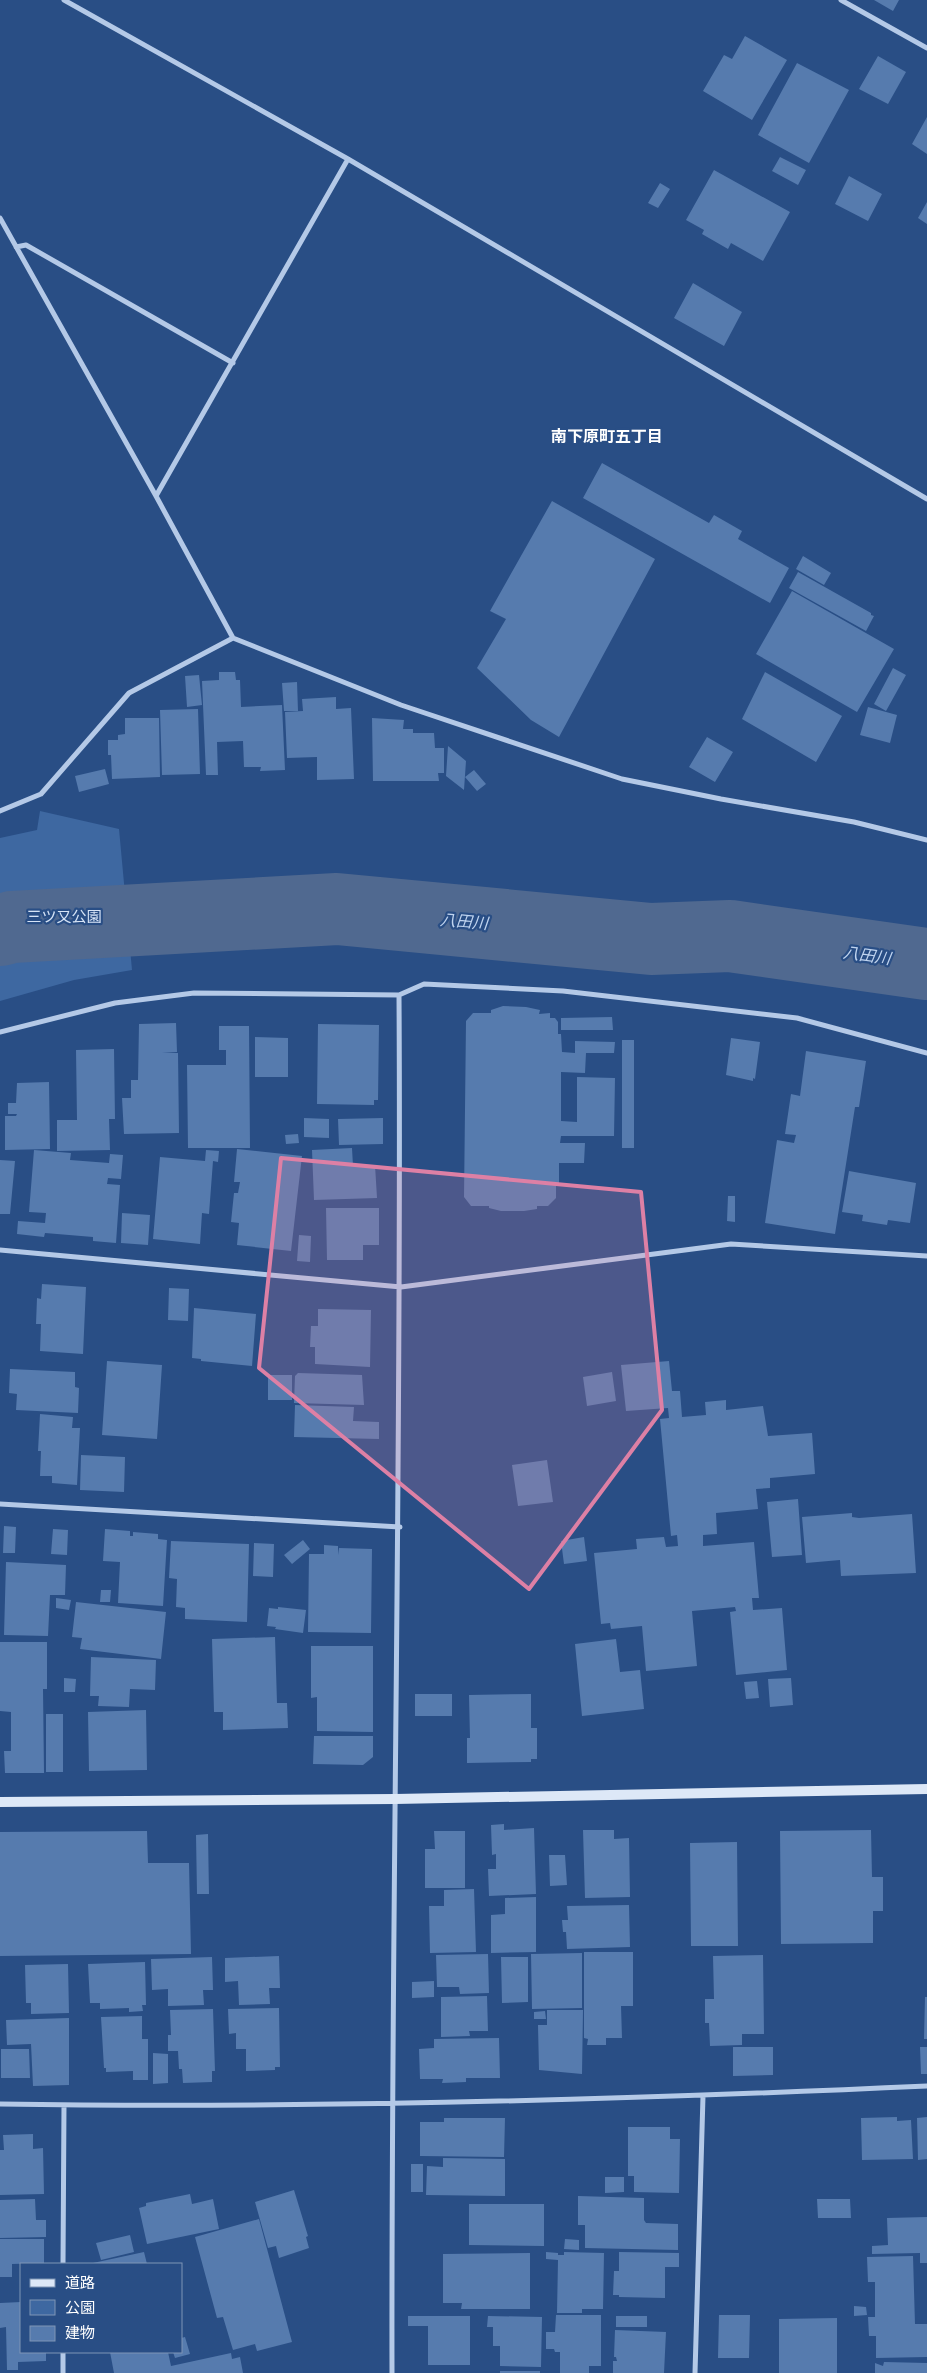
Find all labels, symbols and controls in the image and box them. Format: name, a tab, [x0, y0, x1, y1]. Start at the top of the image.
district label: 南下原町五丁目	[551, 426, 663, 446]
park label: 三ツ又公園	[26, 907, 102, 925]
water label: 八田川	[439, 909, 491, 933]
water label: 八田川	[842, 942, 894, 969]
legend	[20, 2263, 182, 2353]
text: 道路	[65, 2273, 95, 2291]
text: 公園	[65, 2298, 95, 2316]
text: 建物	[65, 2323, 95, 2341]

